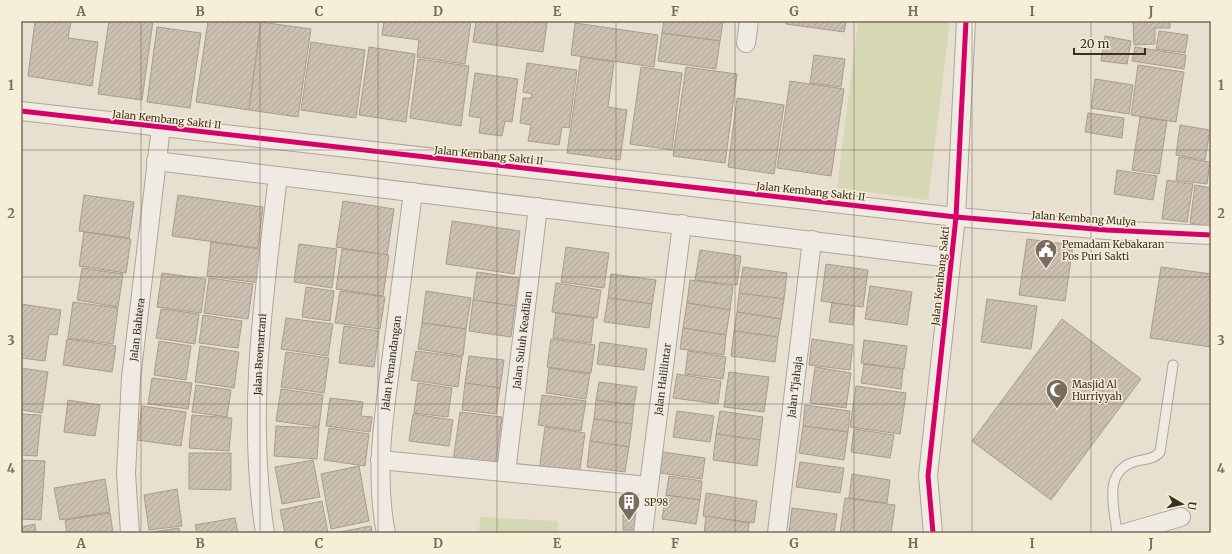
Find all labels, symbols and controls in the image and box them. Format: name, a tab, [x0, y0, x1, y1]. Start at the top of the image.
text: A	[75, 3, 86, 20]
text: B	[195, 3, 205, 20]
text: C	[315, 3, 324, 20]
text: D	[433, 3, 443, 20]
text: E	[553, 3, 562, 20]
text: F	[671, 3, 679, 20]
text: G	[789, 3, 799, 20]
text: H	[908, 3, 919, 20]
text: I	[1029, 3, 1035, 20]
text: J	[1147, 3, 1154, 20]
scale bar	[1074, 30, 1145, 56]
text: 20 m	[1080, 36, 1109, 51]
text: 1	[8, 77, 14, 94]
text: 1	[1218, 77, 1224, 94]
street label: Jalan Kembang Sakti II	[111, 107, 222, 132]
street label: Jalan Kembang Sakti II	[433, 143, 544, 168]
street label: Jalan Kembang Sakti II	[755, 179, 866, 204]
text: 2	[7, 205, 15, 222]
text: 2	[1217, 205, 1225, 222]
street label: Jalan Kembang Mulya	[1030, 208, 1137, 229]
street label: Jalan Kembang Sakti	[929, 226, 952, 327]
public building icon: Pemadam Kebakaran Pos Puri Sakti	[1033, 237, 1059, 270]
place label: Pemadam Kebakaran Pos Puri Sakti	[1062, 238, 1165, 263]
street label: Jalan Suluh Keadilan	[510, 290, 535, 391]
street label: Jalan Bahtera	[127, 297, 148, 363]
street label: Jalan Bromartani	[251, 313, 269, 397]
street label: Jalan Pemandangan	[379, 314, 404, 412]
text: 3	[7, 332, 15, 349]
text: 3	[1217, 332, 1225, 349]
street label: Jalan Halilintar	[652, 342, 674, 417]
street label: Jalan Tjahaja	[785, 355, 805, 420]
mosque icon: Masjid Al Hurriyyah	[1044, 377, 1070, 410]
place label: Masjid Al Hurriyyah	[1072, 378, 1122, 403]
text: 4	[7, 460, 16, 477]
text: 4	[1217, 460, 1226, 477]
north arrow	[1162, 484, 1202, 524]
building icon: SP98	[616, 489, 642, 522]
place label: SP98	[644, 496, 668, 509]
text: U	[1184, 500, 1199, 512]
text: A	[75, 535, 86, 552]
text: B	[195, 535, 205, 552]
text: C	[315, 535, 324, 552]
text: D	[433, 535, 443, 552]
text: E	[553, 535, 562, 552]
text: F	[671, 535, 679, 552]
text: G	[789, 535, 799, 552]
text: H	[908, 535, 919, 552]
text: I	[1029, 535, 1035, 552]
text: J	[1147, 535, 1154, 552]

